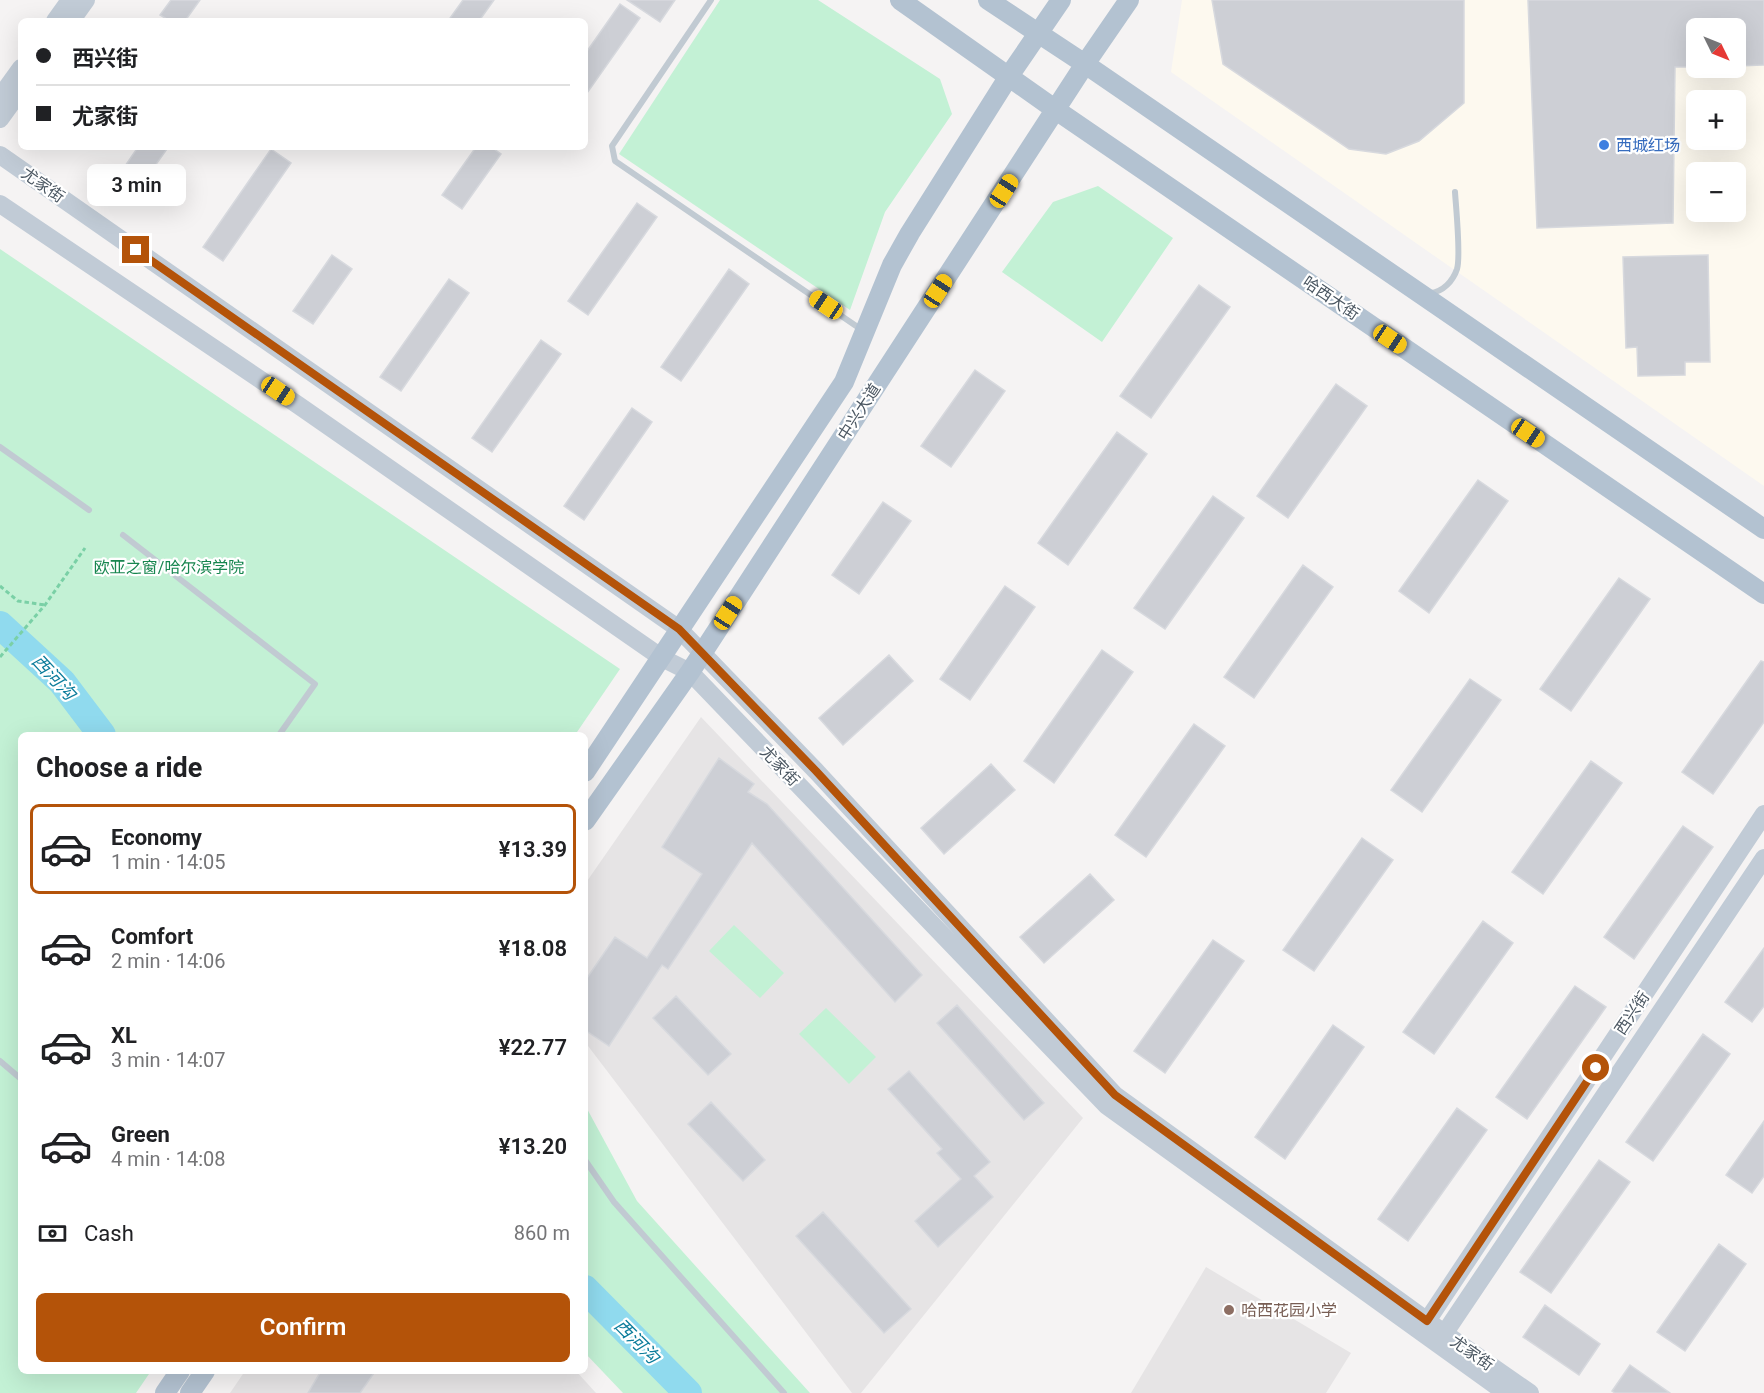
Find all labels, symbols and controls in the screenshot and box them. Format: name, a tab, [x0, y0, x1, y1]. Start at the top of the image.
north arrow	[1686, 18, 1746, 78]
map controls	[1686, 18, 1746, 222]
text: 西兴街	[72, 46, 138, 71]
button: +	[1686, 90, 1746, 150]
text: 尤家街	[72, 104, 138, 129]
place label: 西城红场	[1616, 136, 1680, 155]
marker: 西城红场	[1597, 138, 1611, 152]
button: −	[1686, 162, 1746, 222]
street label: 尤家街	[18, 163, 68, 207]
callout: 3 min	[86, 163, 186, 205]
car	[987, 171, 1021, 211]
text: 3 min	[111, 173, 162, 197]
route end	[122, 236, 149, 263]
car	[921, 271, 955, 311]
street label: 哈西大街	[1299, 272, 1363, 324]
car	[806, 287, 846, 323]
car	[1370, 321, 1410, 357]
car	[258, 373, 298, 409]
street label: 中兴大道	[834, 380, 884, 444]
car	[1508, 415, 1548, 451]
park label: 欧亚之窗/哈尔滨学院	[94, 558, 244, 577]
car	[711, 593, 745, 633]
water label: 西河沟	[28, 650, 81, 705]
street label: 尤家街	[756, 742, 804, 790]
text: Choose a ride	[36, 752, 202, 784]
icon: car	[39, 822, 93, 876]
text: Economy	[111, 825, 202, 850]
text: ¥13.39	[499, 837, 567, 862]
text: 1 min · 14:05	[111, 850, 226, 874]
icon: car	[39, 921, 93, 975]
text: Comfort	[111, 924, 193, 949]
text: ¥18.08	[499, 936, 567, 961]
text: 2 min · 14:06	[111, 949, 226, 973]
street label: 西兴街	[1611, 988, 1653, 1038]
icon: car	[39, 1020, 93, 1074]
text: XL	[111, 1023, 137, 1048]
text: ¥22.77	[499, 1035, 567, 1060]
text: 3 min · 14:07	[111, 1048, 226, 1072]
route start	[1582, 1054, 1609, 1081]
icon: car	[39, 1119, 93, 1173]
text: Green	[111, 1122, 170, 1147]
text: ¥13.20	[499, 1134, 567, 1159]
text: 4 min · 14:08	[111, 1147, 226, 1171]
icon: cash	[36, 1217, 69, 1250]
text: Cash	[84, 1221, 134, 1246]
text: 860 m	[514, 1221, 570, 1245]
button: Confirm	[36, 1293, 570, 1362]
place label: 哈西花园小学	[1241, 1301, 1337, 1320]
marker: 哈西花园小学	[1222, 1303, 1236, 1317]
water label: 西河沟	[610, 1314, 665, 1369]
street label: 尤家街	[1447, 1331, 1497, 1375]

